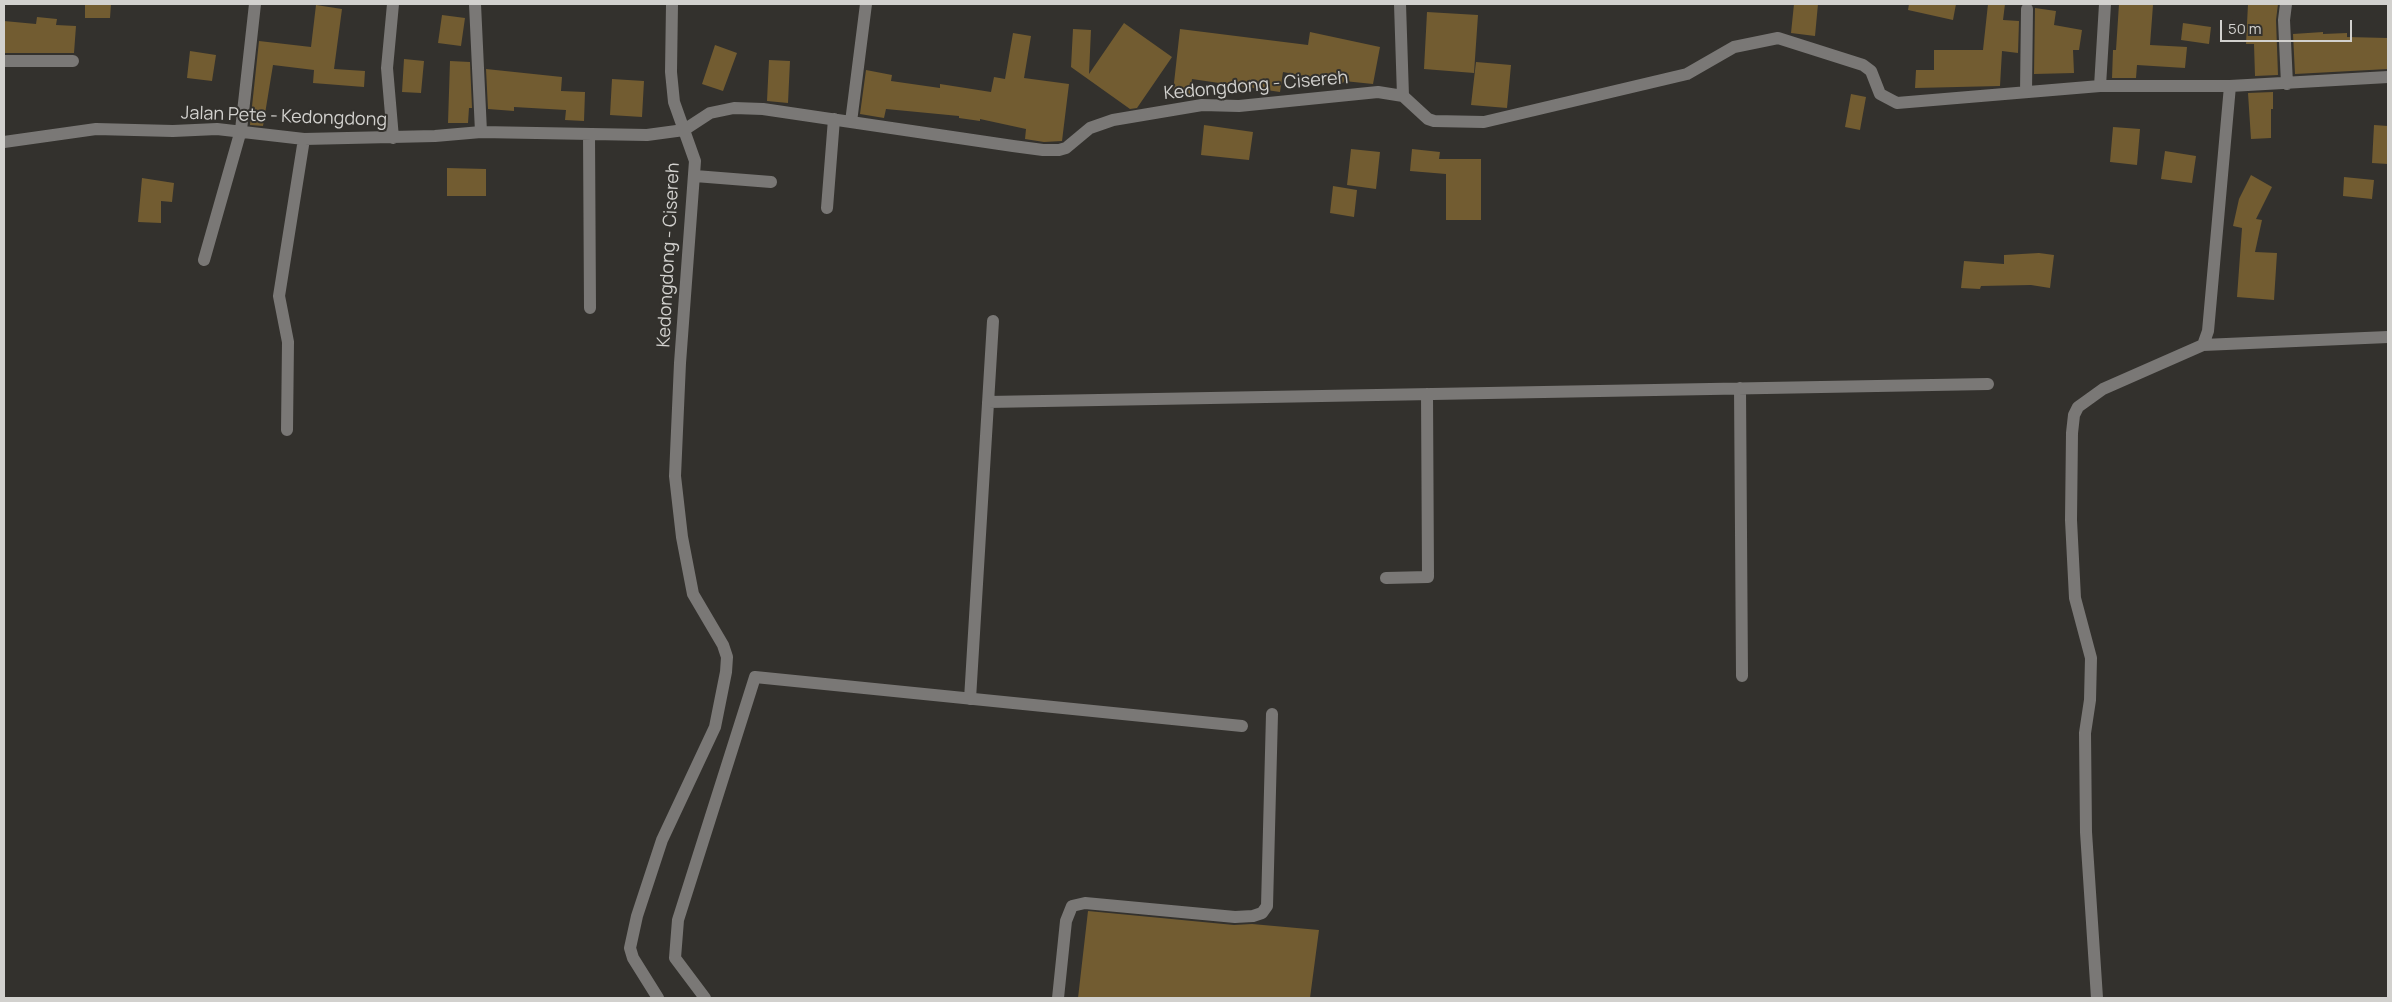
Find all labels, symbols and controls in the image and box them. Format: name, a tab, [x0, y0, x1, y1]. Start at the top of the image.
scale bar	[2222, 10, 2354, 42]
text: 50 m	[2228, 18, 2262, 39]
street label: Kedongdong - Cisereh	[1163, 67, 1349, 105]
street label: Jalan Pete - Kedongdong	[181, 103, 387, 131]
street label: Kedongdong - Cisereh	[653, 162, 685, 348]

